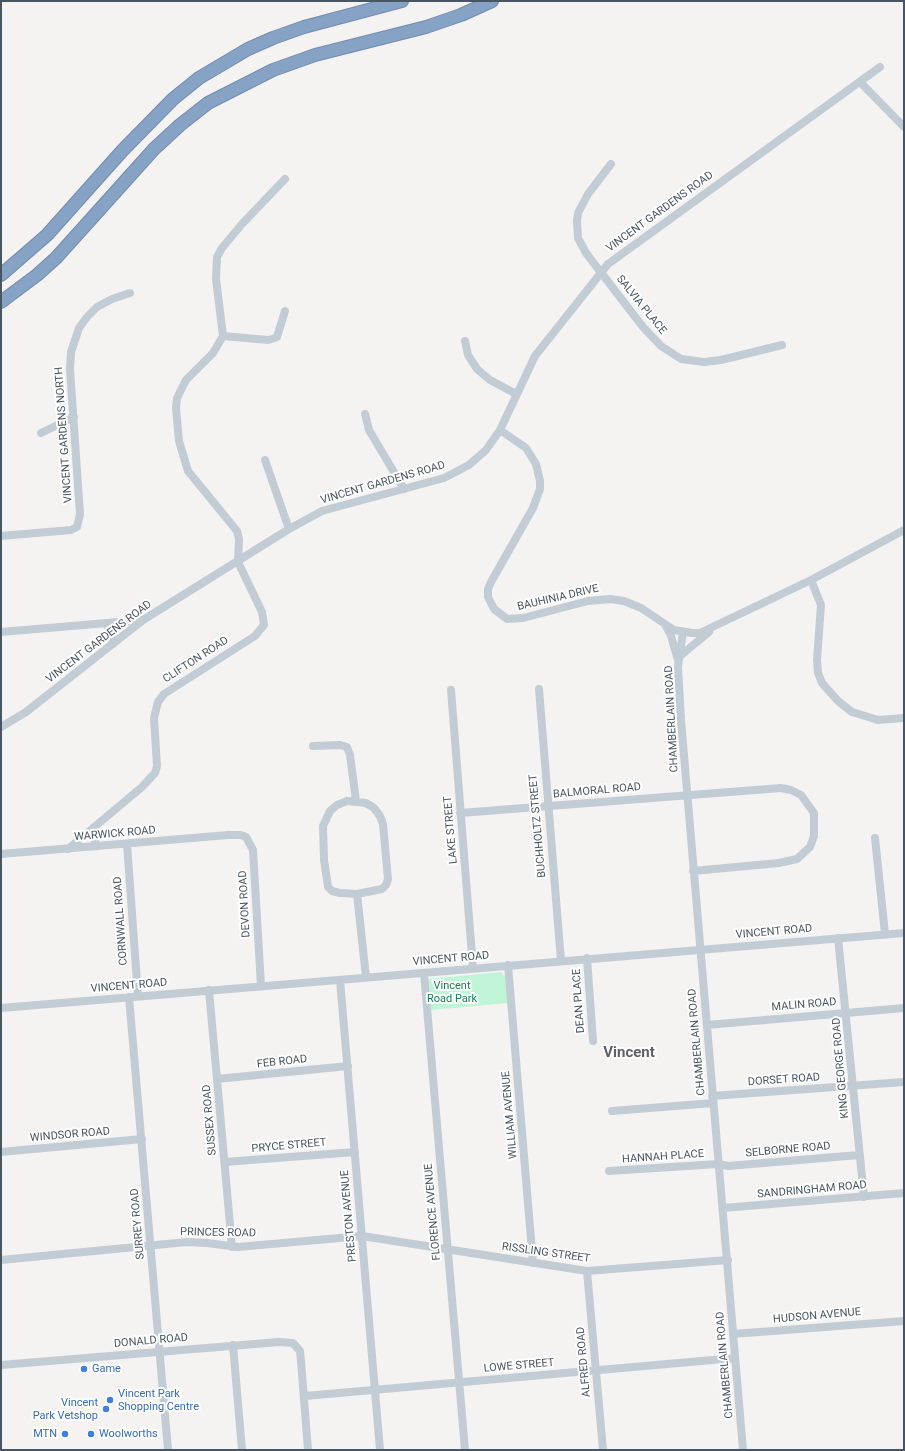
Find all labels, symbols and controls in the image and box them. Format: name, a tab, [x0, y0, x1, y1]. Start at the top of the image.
street label: VINCENT GARDENS ROAD	[604, 169, 716, 255]
street label: SALVIA PLACE	[613, 273, 669, 337]
street label: VINCENT GARDENS NORTH	[53, 366, 75, 504]
street label: VINCENT GARDENS ROAD	[319, 459, 447, 507]
street label: BAUHINIA DRIVE	[516, 582, 600, 614]
street label: VINCENT GARDENS ROAD	[44, 598, 154, 686]
street label: CLIFTON ROAD	[161, 634, 231, 686]
street label: CHAMBERLAIN ROAD	[663, 665, 681, 773]
street label: BUCHHOLTZ STREET	[527, 774, 549, 878]
street label: BALMORAL ROAD	[552, 781, 642, 801]
street label: LAKE STREET	[441, 795, 461, 865]
street label: WARWICK ROAD	[74, 824, 156, 844]
street label: DEVON ROAD	[237, 870, 253, 938]
street label: CORNWALL ROAD	[111, 876, 131, 966]
street label: VINCENT ROAD	[735, 922, 813, 942]
street label: VINCENT ROAD	[412, 949, 490, 969]
street label: DEAN PLACE	[570, 968, 588, 1034]
street label: VINCENT ROAD	[90, 976, 168, 996]
park label: Vincent Road Park	[427, 979, 477, 1005]
street label: CHAMBERLAIN ROAD	[686, 988, 708, 1096]
street label: MALIN ROAD	[771, 996, 837, 1014]
street label: KING GEORGE ROAD	[830, 1017, 852, 1119]
district label: Vincent	[603, 1044, 655, 1062]
street label: FEB ROAD	[256, 1053, 308, 1071]
street label: WILLIAM AVENUE	[500, 1070, 520, 1160]
street label: DORSET ROAD	[747, 1071, 821, 1089]
street label: SUSSEX ROAD	[200, 1084, 220, 1156]
street label: WINDSOR ROAD	[30, 1125, 110, 1145]
street label: PRYCE STREET	[251, 1136, 327, 1156]
street label: SELBORNE ROAD	[745, 1140, 831, 1160]
street label: HANNAH PLACE	[622, 1148, 704, 1166]
street label: FLORENCE AVENUE	[422, 1163, 444, 1261]
street label: PRESTON AVENUE	[338, 1169, 360, 1263]
street label: SANDRINGHAM ROAD	[757, 1179, 867, 1201]
street label: SURREY ROAD	[128, 1188, 148, 1260]
street label: PRINCES ROAD	[180, 1226, 256, 1240]
street label: RISSLING STREET	[501, 1240, 591, 1266]
street label: HUDSON AVENUE	[773, 1306, 861, 1326]
street label: CHAMBERLAIN ROAD	[714, 1311, 736, 1419]
street label: ALFRED ROAD	[574, 1326, 594, 1398]
street label: DONALD ROAD	[113, 1331, 189, 1351]
street label: LOWE STREET	[483, 1356, 555, 1376]
place label: Game	[92, 1362, 121, 1376]
marker: Game	[79, 1364, 89, 1374]
place label: Vincent Park Shopping Centre	[118, 1387, 199, 1413]
marker: Vincent Park Shopping Centre	[105, 1395, 115, 1405]
place label: Vincent Park Vetshop	[33, 1396, 98, 1422]
marker: Vincent Park Vetshop	[101, 1404, 111, 1414]
place label: MTN	[33, 1427, 57, 1441]
place label: Woolworths	[99, 1427, 158, 1441]
marker: MTN	[60, 1429, 70, 1439]
marker: Woolworths	[86, 1429, 96, 1439]

